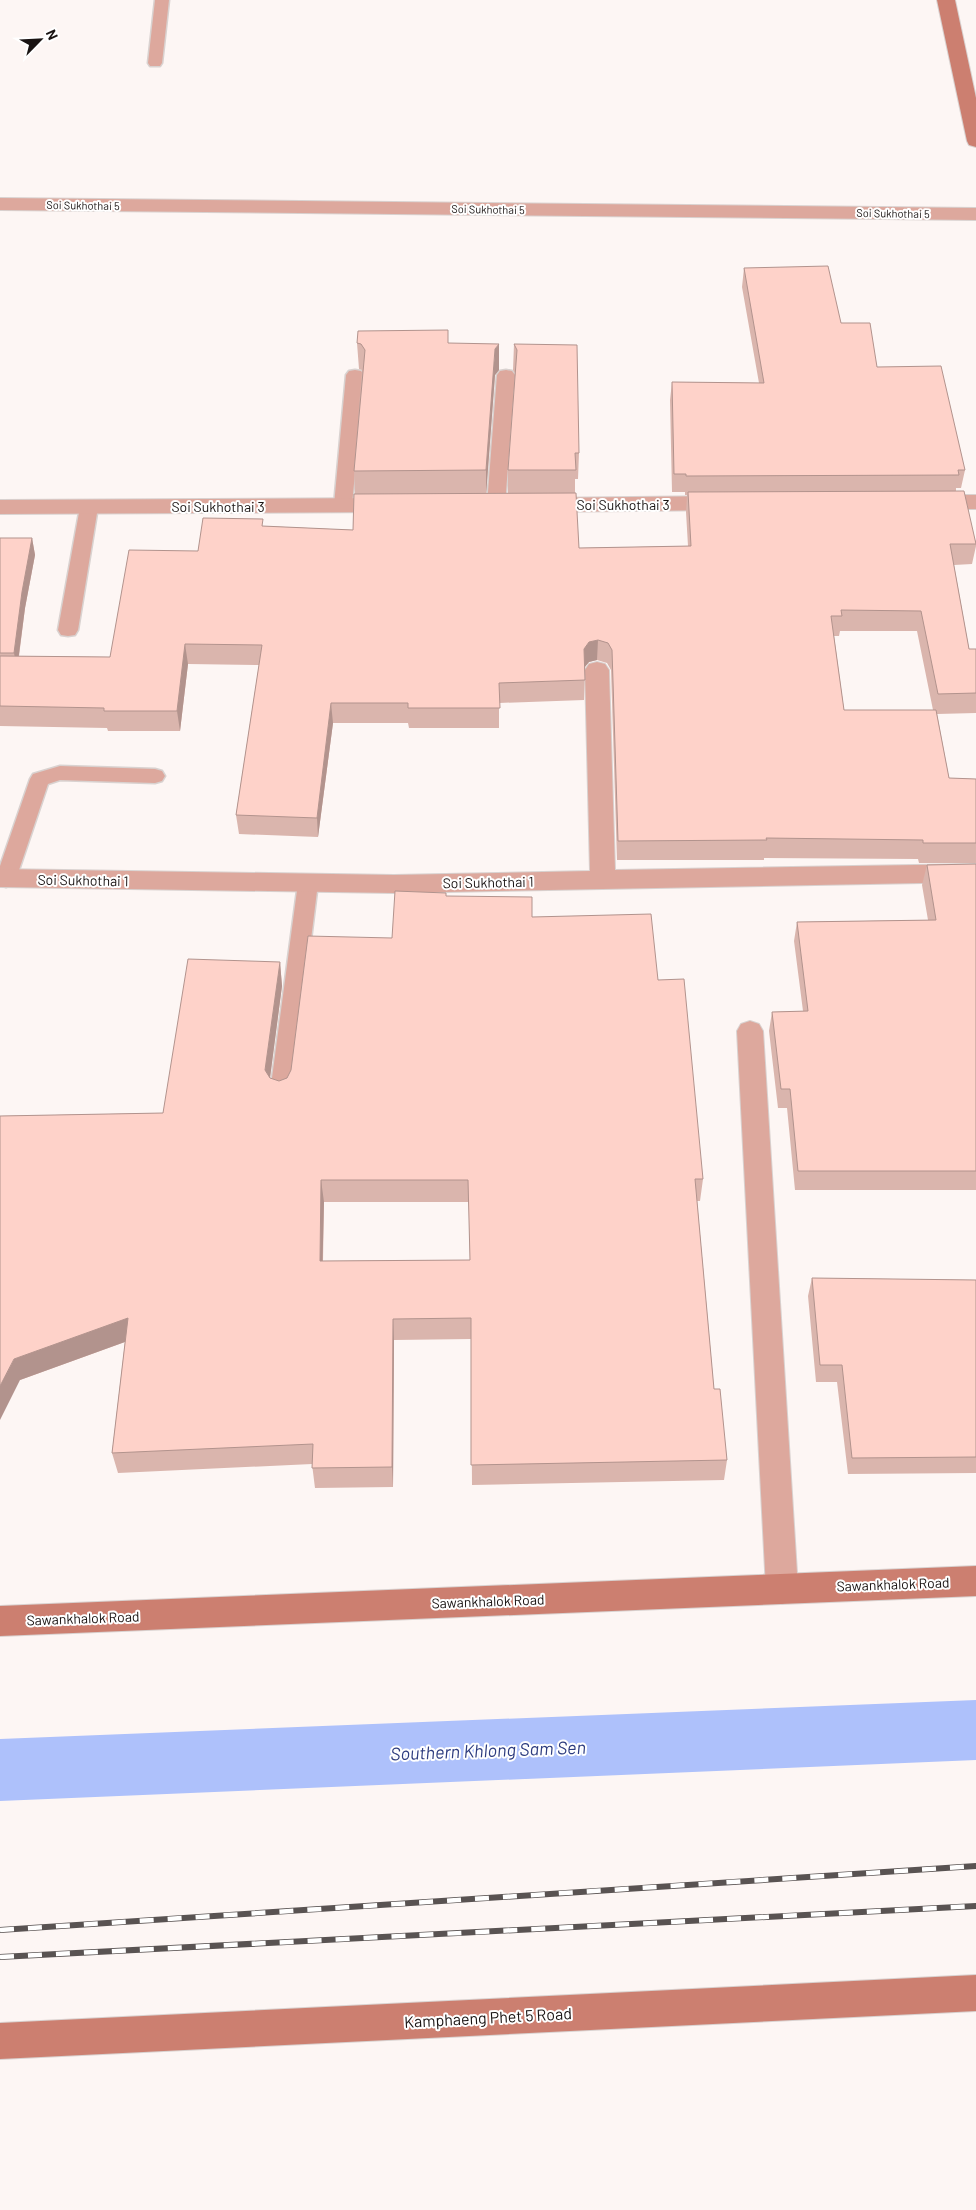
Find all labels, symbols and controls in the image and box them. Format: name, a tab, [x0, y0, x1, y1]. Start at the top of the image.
north arrow	[15, 15, 65, 65]
text: N	[43, 27, 62, 42]
street label: Soi Sukhothai 5	[46, 198, 120, 212]
street label: Soi Sukhothai 5	[451, 202, 525, 216]
street label: Soi Sukhothai 5	[856, 206, 930, 220]
street label: Soi Sukhothai 3	[576, 496, 670, 513]
street label: Soi Sukhothai 3	[171, 498, 265, 515]
street label: Soi Sukhothai 1	[37, 871, 129, 889]
street label: Soi Sukhothai 1	[442, 873, 534, 891]
street label: Sawankhalok Road	[836, 1574, 950, 1594]
street label: Sawankhalok Road	[431, 1591, 545, 1611]
street label: Sawankhalok Road	[26, 1608, 140, 1628]
water label: Southern Khlong Sam Sen	[390, 1736, 586, 1764]
street label: Kamphaeng Phet 5 Road	[404, 2003, 572, 2031]

